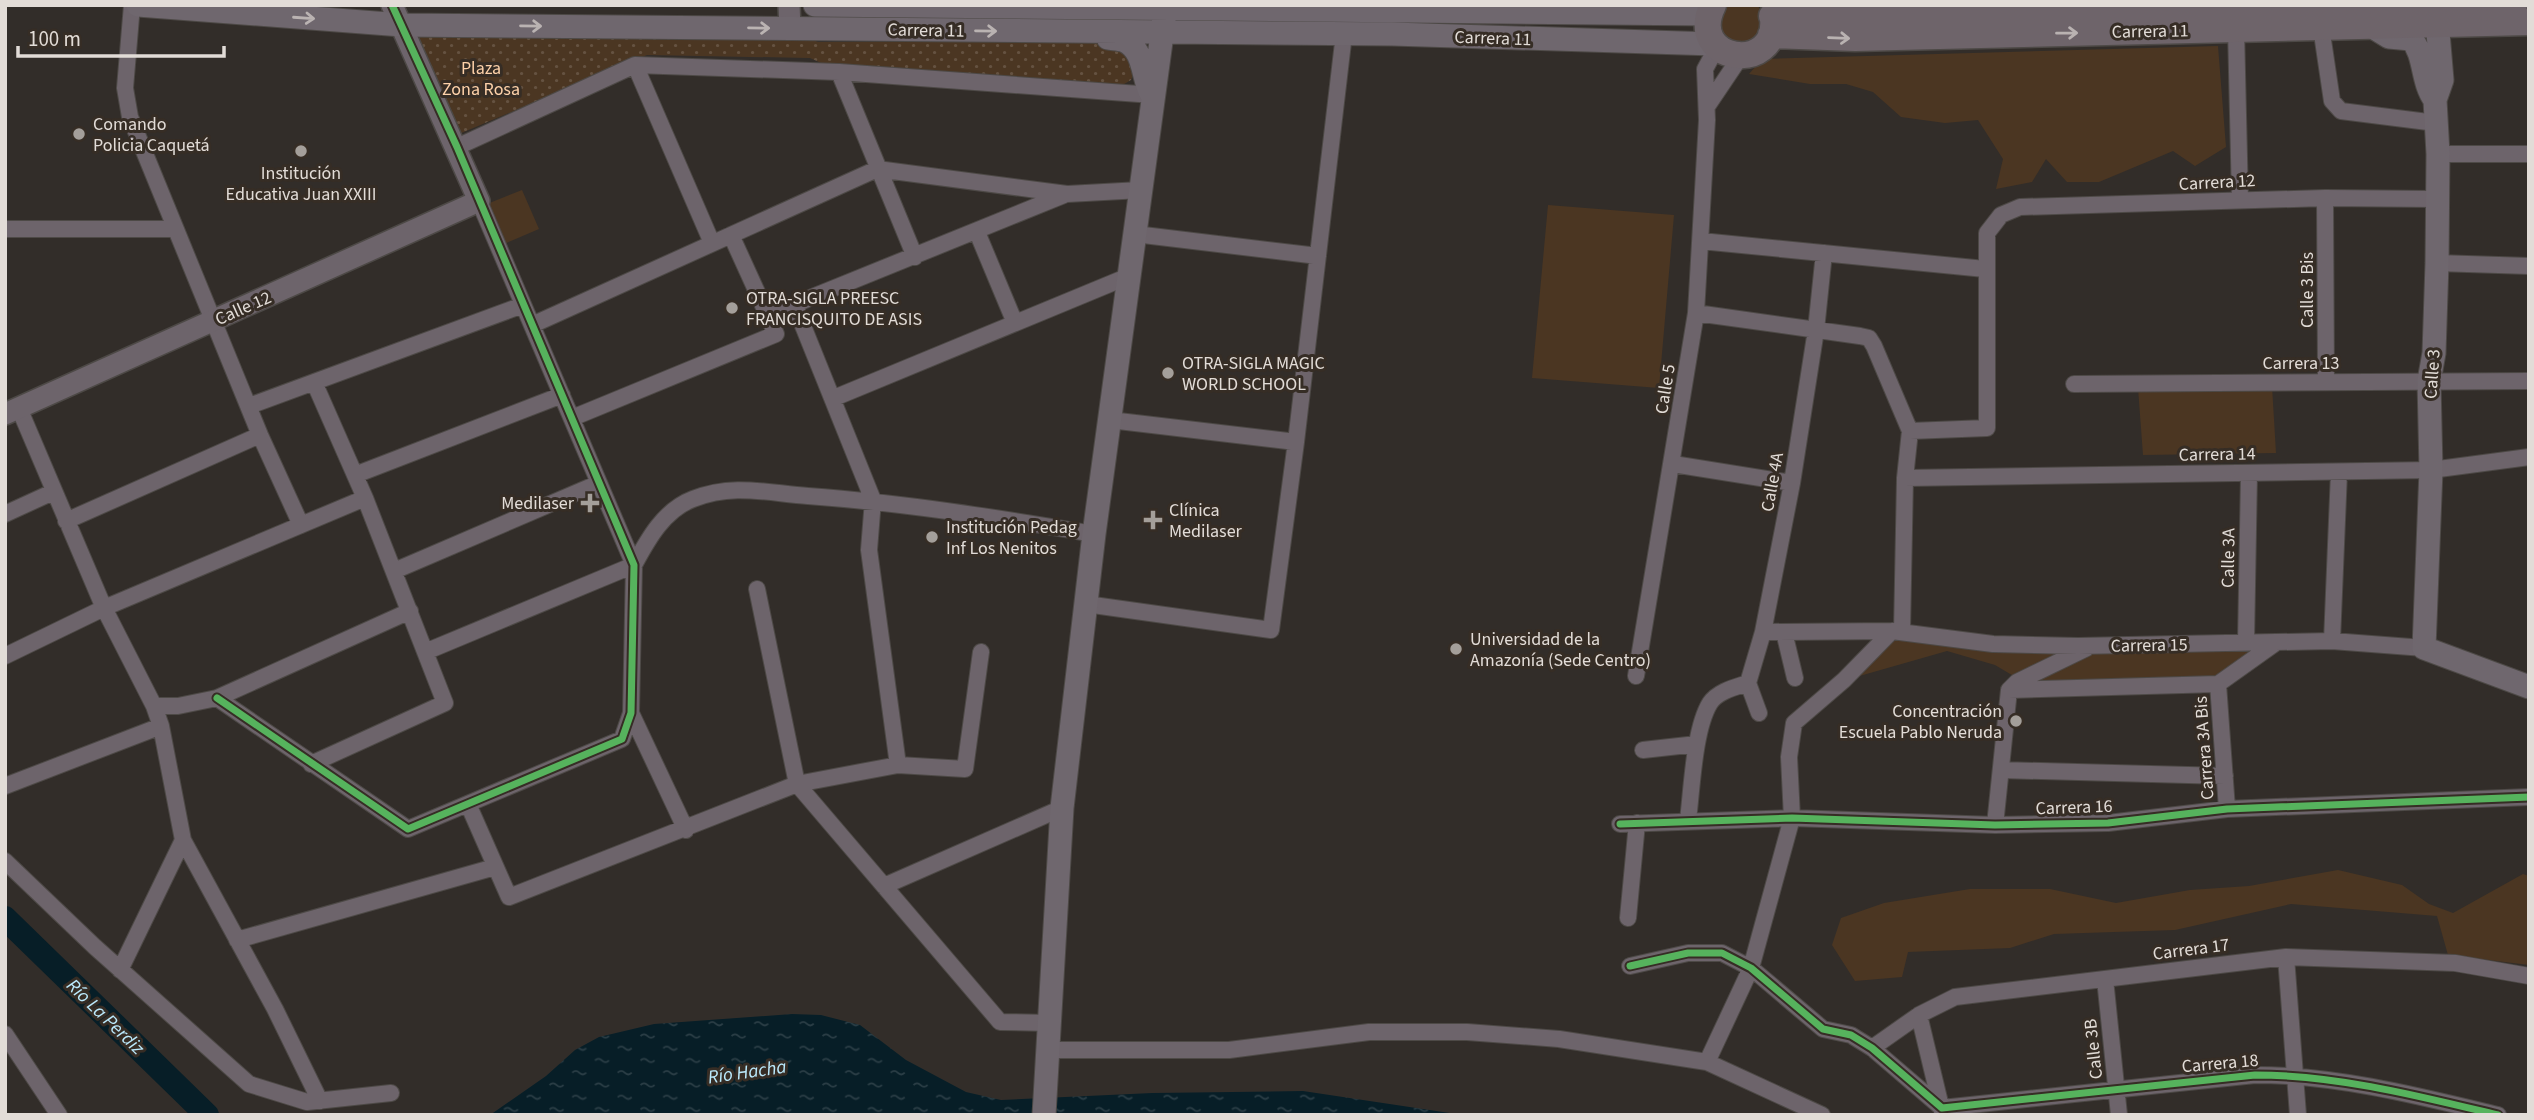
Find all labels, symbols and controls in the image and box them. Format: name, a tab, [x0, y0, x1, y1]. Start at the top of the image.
one-way arrow	[292, 12, 315, 25]
scale bar	[18, 14, 224, 58]
street label: Carrera 11	[887, 17, 965, 44]
street label: Carrera 11	[2111, 18, 2189, 45]
one-way arrow	[520, 19, 543, 33]
one-way arrow	[747, 21, 770, 35]
text: 100 m	[28, 24, 81, 54]
one-way arrow	[974, 24, 997, 38]
street label: Carrera 11	[1454, 25, 1532, 52]
one-way arrow	[2055, 26, 2078, 40]
one-way arrow	[1827, 31, 1850, 44]
park label: Plaza Zona Rosa	[442, 56, 520, 102]
place label: Comando Policia Caquetá	[93, 112, 210, 158]
marker: Comando Policia Caquetá	[71, 126, 87, 142]
marker: Institución Educativa Juan XXIII	[293, 143, 309, 159]
place label: Institución Educativa Juan XXIII	[226, 161, 376, 207]
street label: Carrera 12	[2178, 168, 2256, 197]
street label: Calle 3 Bis	[2295, 252, 2320, 328]
street label: Calle 12	[211, 285, 275, 332]
place label: OTRA-SIGLA PREESC FRANCISQUITO DE ASIS	[746, 286, 922, 332]
marker: OTRA-SIGLA PREESC FRANCISQUITO DE ASIS	[724, 300, 740, 316]
street label: Calle 3	[2418, 348, 2447, 400]
place label: OTRA-SIGLA MAGIC WORLD SCHOOL	[1182, 351, 1325, 397]
street label: Carrera 13	[2263, 351, 2340, 376]
street label: Calle 5	[1649, 362, 1682, 416]
marker: OTRA-SIGLA MAGIC WORLD SCHOOL	[1160, 365, 1176, 381]
street label: Carrera 14	[2178, 441, 2256, 468]
street label: Calle 4A	[1755, 450, 1790, 514]
place label: Medilaser	[501, 491, 575, 516]
marker: Medilaser	[580, 493, 600, 513]
place label: Clínica Medilaser	[1169, 498, 1243, 544]
marker: Clínica Medilaser	[1143, 510, 1163, 530]
place label: Institución Pedag Inf Los Nenitos	[946, 515, 1077, 561]
street label: Calle 3A	[2215, 528, 2242, 588]
marker: Institución Pedag Inf Los Nenitos	[924, 529, 940, 545]
place label: Universidad de la Amazonía (Sede Centro)	[1470, 627, 1651, 673]
street label: Carrera 15	[2110, 632, 2188, 659]
marker: Universidad de la Amazonía (Sede Centro)	[1448, 641, 1464, 657]
street label: Carrera 3A Bis	[2188, 695, 2221, 801]
place label: Concentración Escuela Pablo Neruda	[1839, 699, 2002, 745]
marker: Concentración Escuela Pablo Neruda	[2008, 713, 2024, 729]
street label: Carrera 16	[2035, 794, 2113, 821]
street label: Carrera 17	[2151, 932, 2231, 967]
water label: Río La Perdiz	[60, 973, 151, 1062]
street label: Calle 3B	[2078, 1018, 2109, 1080]
street label: Carrera 18	[2181, 1048, 2260, 1079]
water label: Río Hacha	[706, 1054, 788, 1091]

